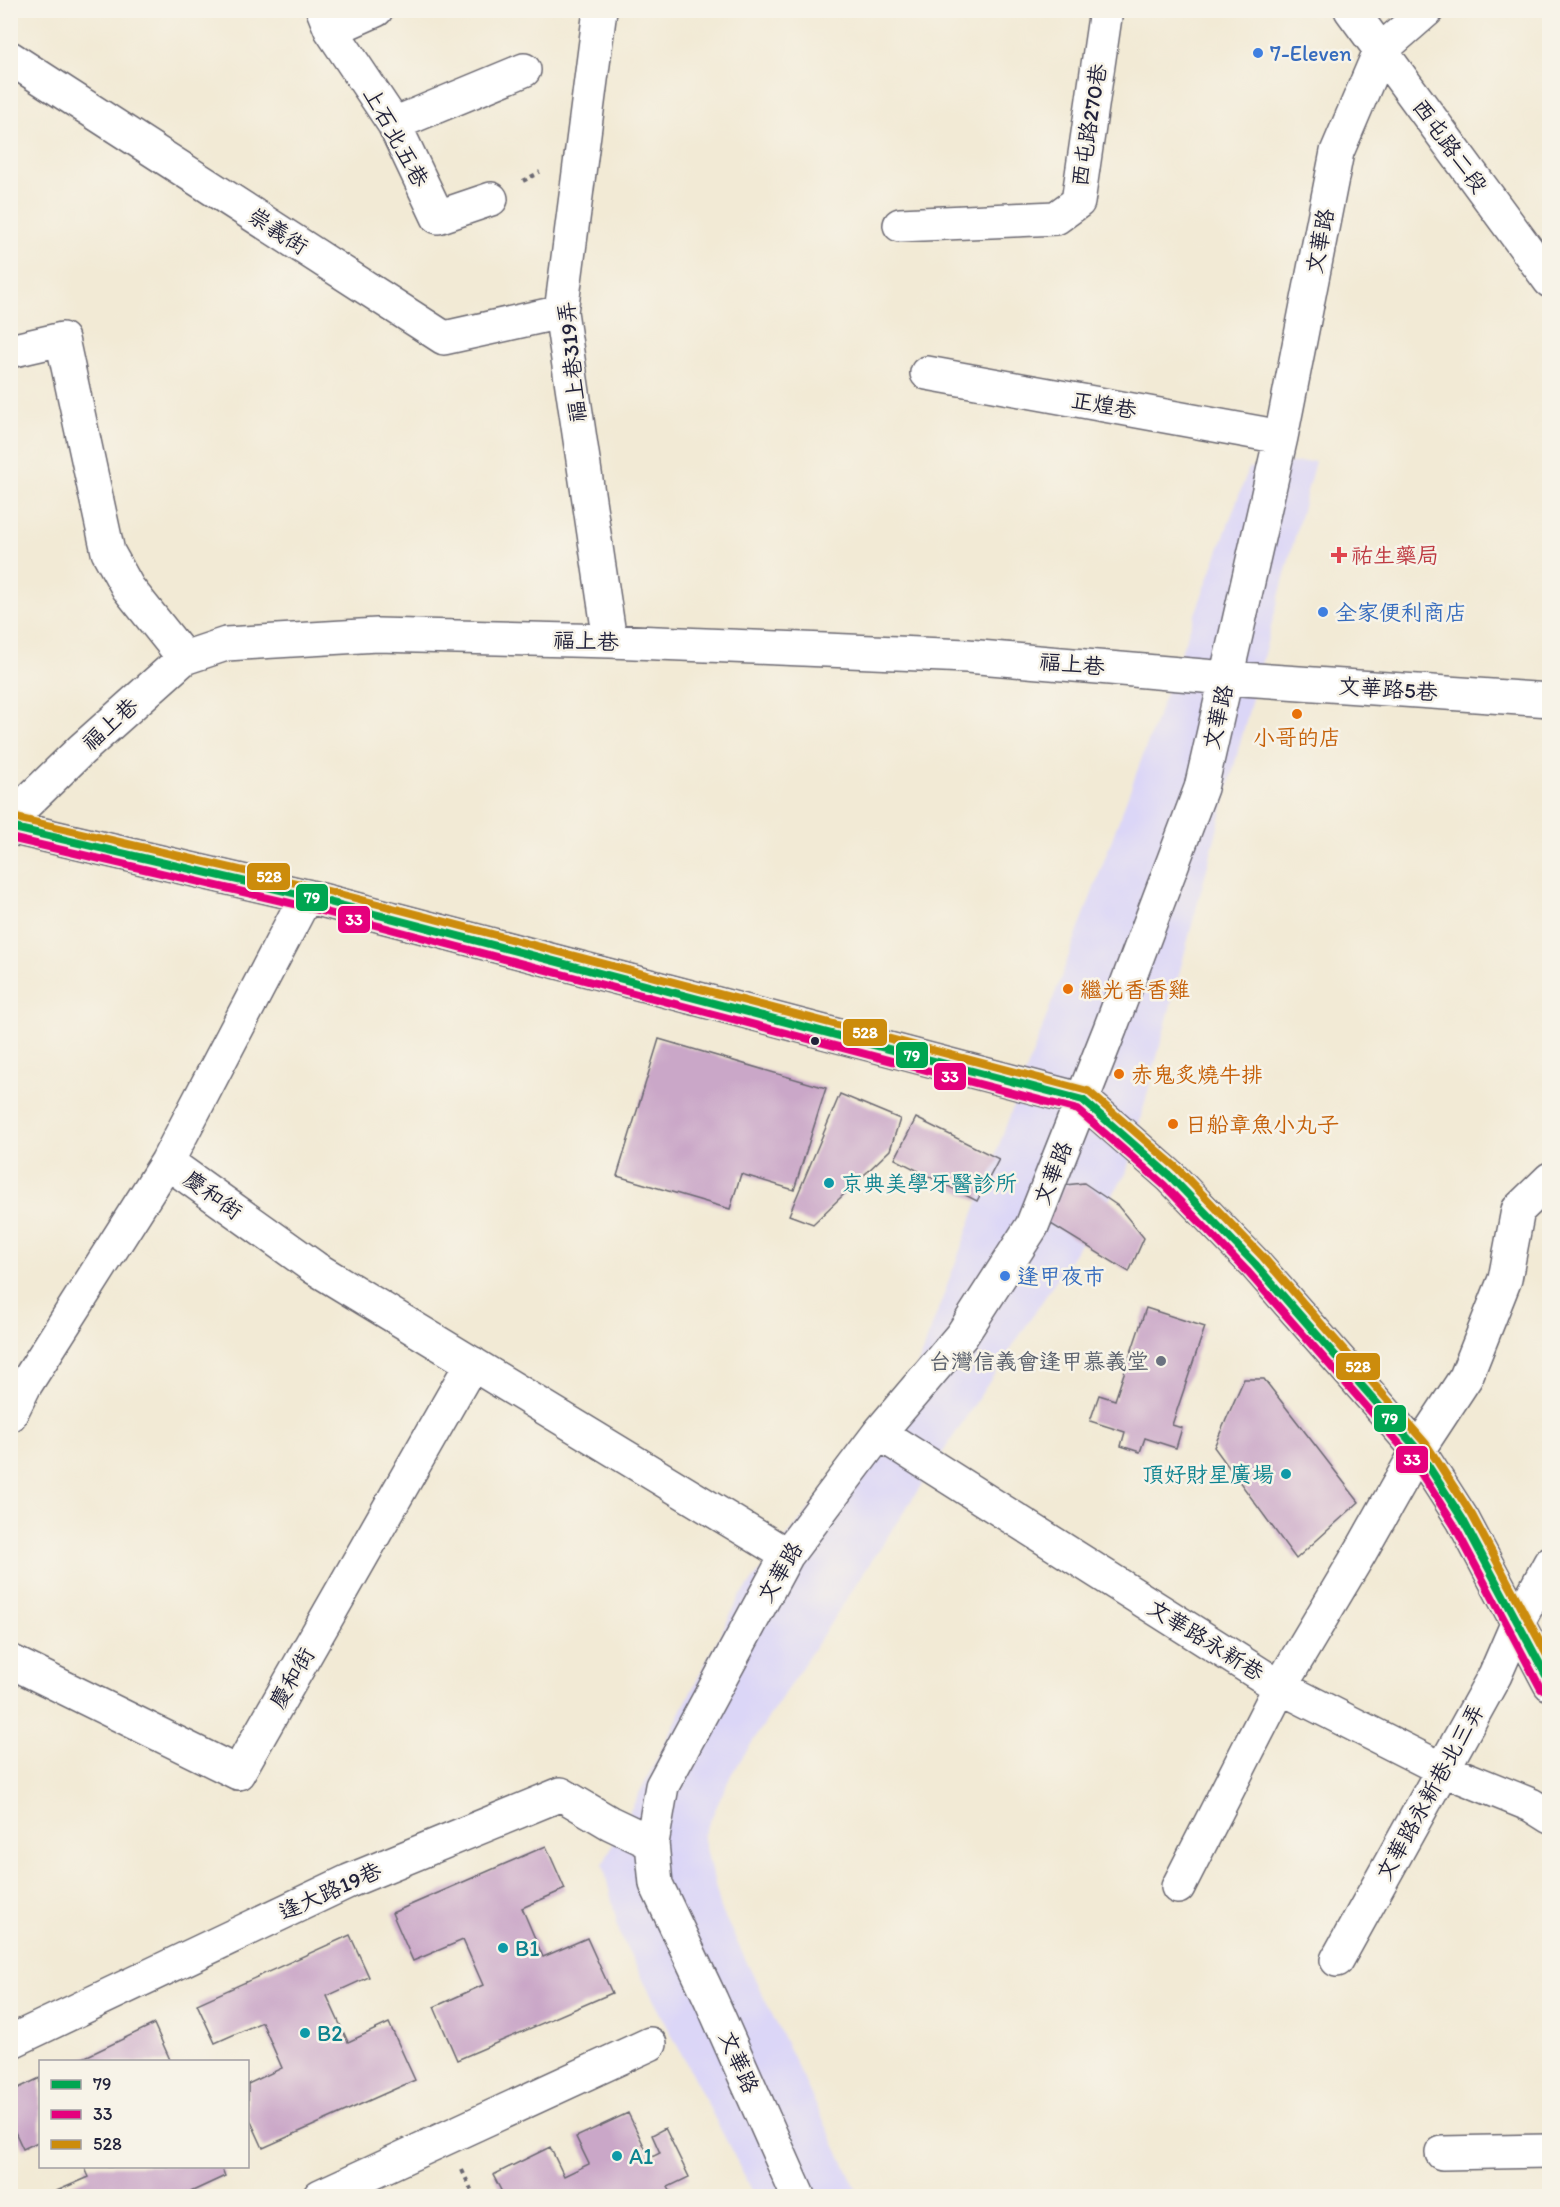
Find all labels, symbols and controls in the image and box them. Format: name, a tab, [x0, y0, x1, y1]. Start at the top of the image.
place label: 7-Eleven	[1270, 40, 1352, 67]
marker: 7-Eleven	[1251, 46, 1265, 60]
street label: 西屯路270巷	[1066, 62, 1112, 188]
street label: 上石北五巷	[358, 82, 434, 192]
street label: 西屯路二段	[1407, 94, 1493, 198]
street label: 崇義街	[243, 202, 313, 260]
street label: 文華路	[1300, 206, 1340, 276]
street label: 福上巷319弄	[552, 300, 592, 424]
street label: 正煌巷	[1069, 386, 1139, 424]
place label: 祐生藥局	[1351, 542, 1439, 569]
marker: 祐生藥局	[1332, 548, 1346, 562]
place label: 全家便利商店	[1335, 599, 1467, 626]
marker: 全家便利商店	[1316, 605, 1330, 619]
street label: 福上巷	[553, 626, 619, 656]
street label: 福上巷	[1038, 648, 1106, 680]
street label: 文華路5巷	[1337, 672, 1439, 706]
street label: 文華路	[1197, 682, 1239, 752]
street label: 福上巷	[76, 692, 144, 756]
marker: 小哥的店	[1290, 707, 1304, 721]
place label: 小哥的店	[1253, 724, 1341, 751]
line badge: 528	[246, 862, 291, 891]
text: 528	[256, 867, 282, 886]
line badge: 79	[295, 883, 329, 912]
text: 79	[303, 888, 320, 907]
line badge: 33	[337, 905, 371, 934]
text: 33	[345, 910, 363, 929]
place label: 繼光香香雞	[1080, 976, 1190, 1003]
marker: 繼光香香雞	[1061, 982, 1075, 996]
line badge: 528	[842, 1018, 888, 1047]
text: 528	[852, 1023, 878, 1042]
unlabelled marker	[809, 1035, 821, 1047]
line badge: 79	[895, 1041, 929, 1069]
text: 79	[903, 1046, 920, 1065]
place label: 赤鬼炙燒牛排	[1131, 1061, 1263, 1088]
line badge: 33	[933, 1062, 967, 1091]
text: 33	[941, 1067, 959, 1086]
marker: 赤鬼炙燒牛排	[1112, 1067, 1126, 1081]
place label: 日船章魚小丸子	[1185, 1111, 1339, 1138]
marker: 日船章魚小丸子	[1166, 1117, 1180, 1131]
street label: 文華路	[1028, 1137, 1078, 1209]
street label: 慶和街	[178, 1165, 248, 1225]
place label: 京典美學牙醫診所	[841, 1170, 1017, 1197]
marker: 京典美學牙醫診所	[822, 1176, 836, 1190]
place label: 逢甲夜市	[1017, 1263, 1105, 1290]
marker: 逢甲夜市	[998, 1269, 1012, 1283]
place label: 台灣信義會逢甲慕義堂	[929, 1348, 1149, 1375]
line badge: 528	[1335, 1352, 1381, 1381]
marker: 台灣信義會逢甲慕義堂	[1154, 1354, 1168, 1368]
text: 528	[1345, 1357, 1371, 1376]
line badge: 79	[1373, 1404, 1407, 1433]
text: 79	[1381, 1409, 1398, 1428]
line badge: 33	[1395, 1445, 1429, 1474]
text: 33	[1403, 1450, 1421, 1469]
place label: 頂好財星廣場	[1142, 1461, 1274, 1488]
marker: 頂好財星廣場	[1279, 1467, 1293, 1481]
street label: 文華路	[751, 1537, 809, 1607]
street label: 文華路永新巷	[1143, 1594, 1269, 1686]
street label: 慶和街	[264, 1643, 320, 1713]
street label: 文華路永新巷北三弄	[1370, 1699, 1490, 1885]
street label: 逢大路19巷	[274, 1856, 386, 1926]
place label: B1	[515, 1935, 539, 1962]
marker: B1	[496, 1941, 510, 1955]
place label: B2	[317, 2020, 343, 2047]
marker: B2	[298, 2026, 312, 2040]
street label: 文華路	[713, 2026, 765, 2098]
legend	[39, 2060, 249, 2168]
text: 79	[93, 2073, 111, 2095]
text: 33	[93, 2103, 113, 2125]
text: 528	[93, 2133, 122, 2155]
place label: A1	[629, 2143, 653, 2170]
marker: A1	[610, 2149, 624, 2163]

